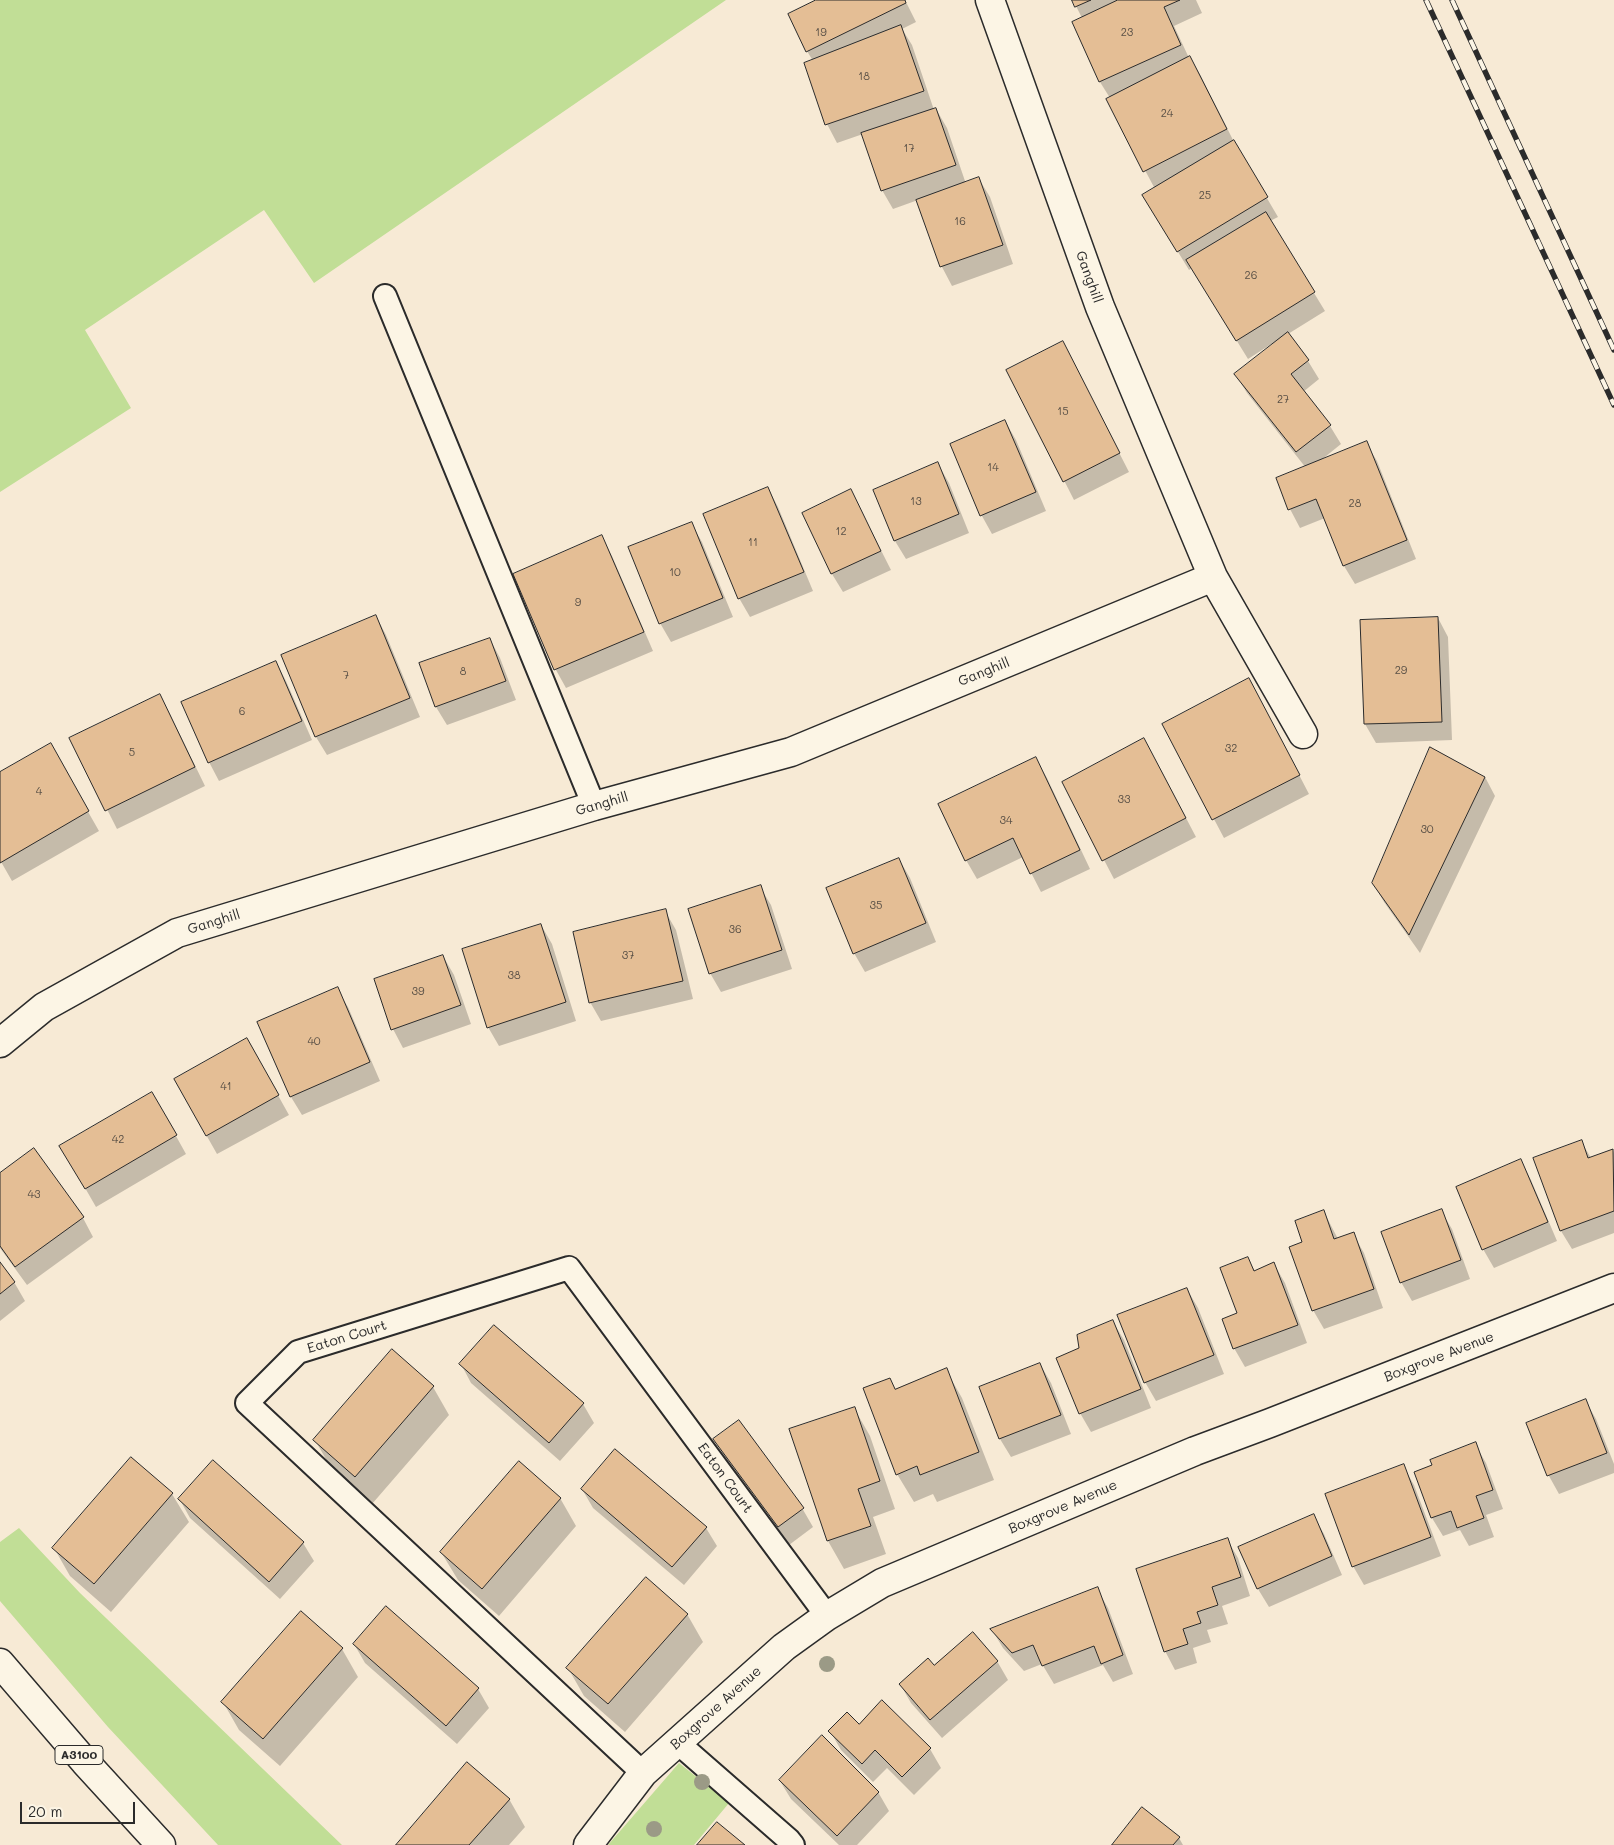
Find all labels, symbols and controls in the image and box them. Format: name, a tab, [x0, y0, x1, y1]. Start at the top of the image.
house number: 19	[815, 26, 827, 40]
house number: 23	[1121, 26, 1133, 40]
house number: 18	[858, 70, 870, 84]
house number: 24	[1161, 107, 1173, 121]
house number: 17	[903, 142, 915, 156]
house number: 25	[1199, 189, 1211, 203]
house number: 16	[954, 215, 966, 229]
street label: Ganghill	[1072, 249, 1106, 305]
house number: 26	[1245, 269, 1257, 283]
house number: 27	[1277, 393, 1289, 407]
house number: 15	[1057, 405, 1069, 419]
house number: 14	[987, 461, 999, 475]
house number: 13	[910, 495, 922, 509]
house number: 28	[1349, 497, 1361, 511]
house number: 12	[835, 525, 847, 539]
house number: 11	[748, 536, 758, 550]
house number: 10	[669, 566, 681, 580]
house number: 9	[575, 596, 581, 610]
street label: Ganghill	[956, 654, 1012, 690]
house number: 29	[1395, 664, 1407, 678]
house number: 8	[460, 665, 466, 679]
house number: 7	[343, 669, 349, 683]
house number: 6	[239, 705, 245, 719]
house number: 32	[1225, 742, 1237, 756]
house number: 5	[129, 746, 135, 760]
house number: 4	[36, 785, 42, 799]
street label: Ganghill	[574, 788, 630, 820]
house number: 33	[1118, 793, 1130, 807]
house number: 34	[1000, 814, 1012, 828]
house number: 30	[1420, 823, 1434, 837]
house number: 35	[870, 899, 882, 913]
street label: Ganghill	[186, 906, 242, 938]
house number: 36	[728, 923, 742, 937]
house number: 37	[622, 949, 634, 963]
house number: 38	[507, 969, 521, 983]
house number: 39	[412, 985, 424, 999]
house number: 40	[307, 1035, 321, 1049]
house number: 41	[220, 1080, 232, 1094]
house number: 42	[112, 1133, 124, 1147]
house number: 43	[28, 1188, 40, 1202]
street label: Eaton Court	[305, 1317, 389, 1357]
street label: Boxgrove Avenue	[1382, 1328, 1496, 1386]
street label: Eaton Court	[694, 1440, 756, 1516]
street label: Boxgrove Avenue	[1006, 1476, 1120, 1538]
street label: Boxgrove Avenue	[667, 1663, 765, 1753]
road number: A3100	[55, 1746, 103, 1764]
scale bar	[22, 1792, 138, 1824]
text: 20 m	[28, 1801, 62, 1821]

